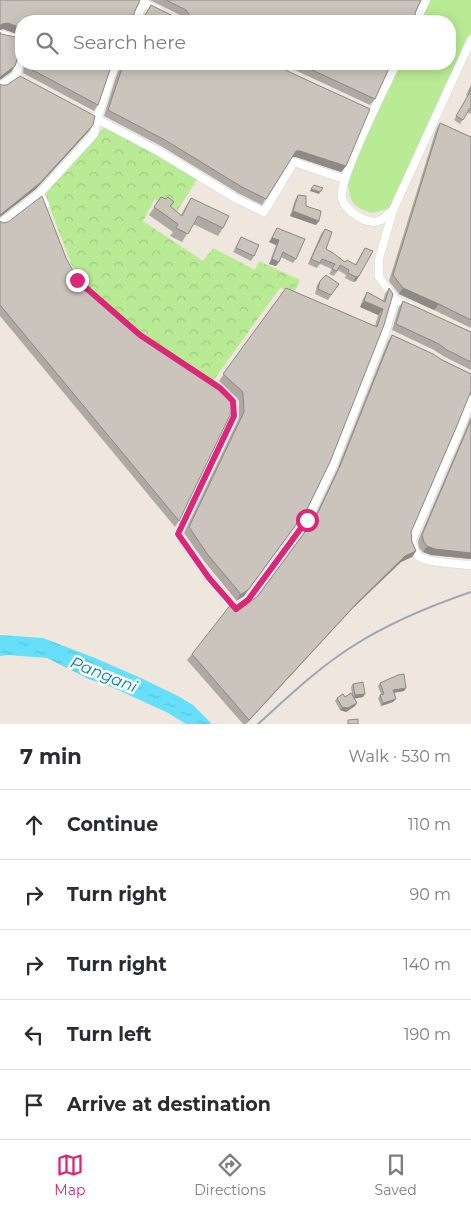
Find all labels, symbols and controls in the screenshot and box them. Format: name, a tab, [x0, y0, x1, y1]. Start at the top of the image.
search box	[15, 15, 456, 70]
icon: search	[33, 29, 61, 57]
text: Search here	[73, 31, 186, 54]
route end	[66, 269, 89, 292]
route start	[296, 509, 319, 532]
water label: Pangani	[68, 653, 140, 697]
text: 7 min	[20, 744, 82, 769]
text: Walk · 530 m	[349, 747, 451, 766]
icon: ahead	[20, 811, 48, 839]
text: Continue	[67, 813, 158, 836]
text: 110 m	[408, 815, 451, 834]
icon: right	[20, 881, 48, 909]
text: Turn right	[67, 883, 167, 906]
text: 90 m	[409, 885, 451, 904]
icon: right	[20, 951, 48, 979]
text: Turn right	[67, 953, 167, 976]
text: 140 m	[403, 955, 451, 974]
icon: left	[20, 1021, 48, 1049]
text: Turn left	[67, 1023, 152, 1046]
text: 190 m	[404, 1025, 451, 1044]
icon: arrive	[20, 1091, 48, 1119]
text: Arrive at destination	[67, 1093, 271, 1116]
tab: Map	[54, 1151, 85, 1199]
tab: Directions	[194, 1151, 266, 1199]
tab: Saved	[375, 1151, 417, 1199]

